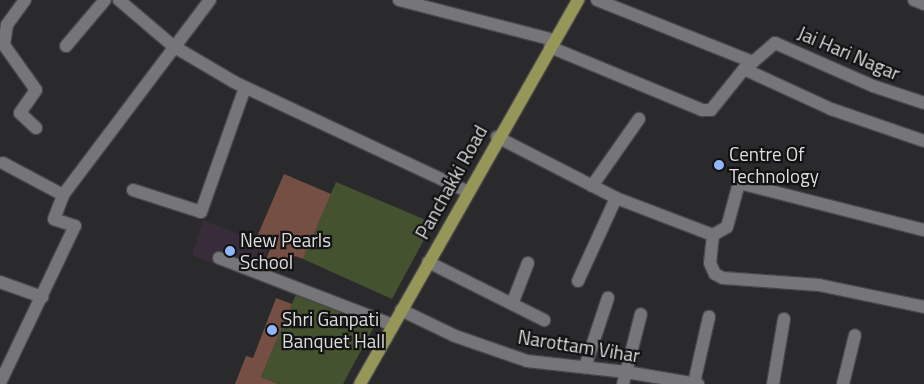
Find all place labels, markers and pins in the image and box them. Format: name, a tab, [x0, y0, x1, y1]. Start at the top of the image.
place label: Centre Of Technology	[729, 143, 819, 187]
marker: Centre Of Technology	[713, 159, 725, 171]
place label: New Pearls School	[240, 229, 331, 273]
marker: New Pearls School	[224, 245, 236, 257]
place label: Shri Ganpati Banquet Hall	[282, 308, 385, 352]
marker: Shri Ganpati Banquet Hall	[266, 324, 278, 336]

